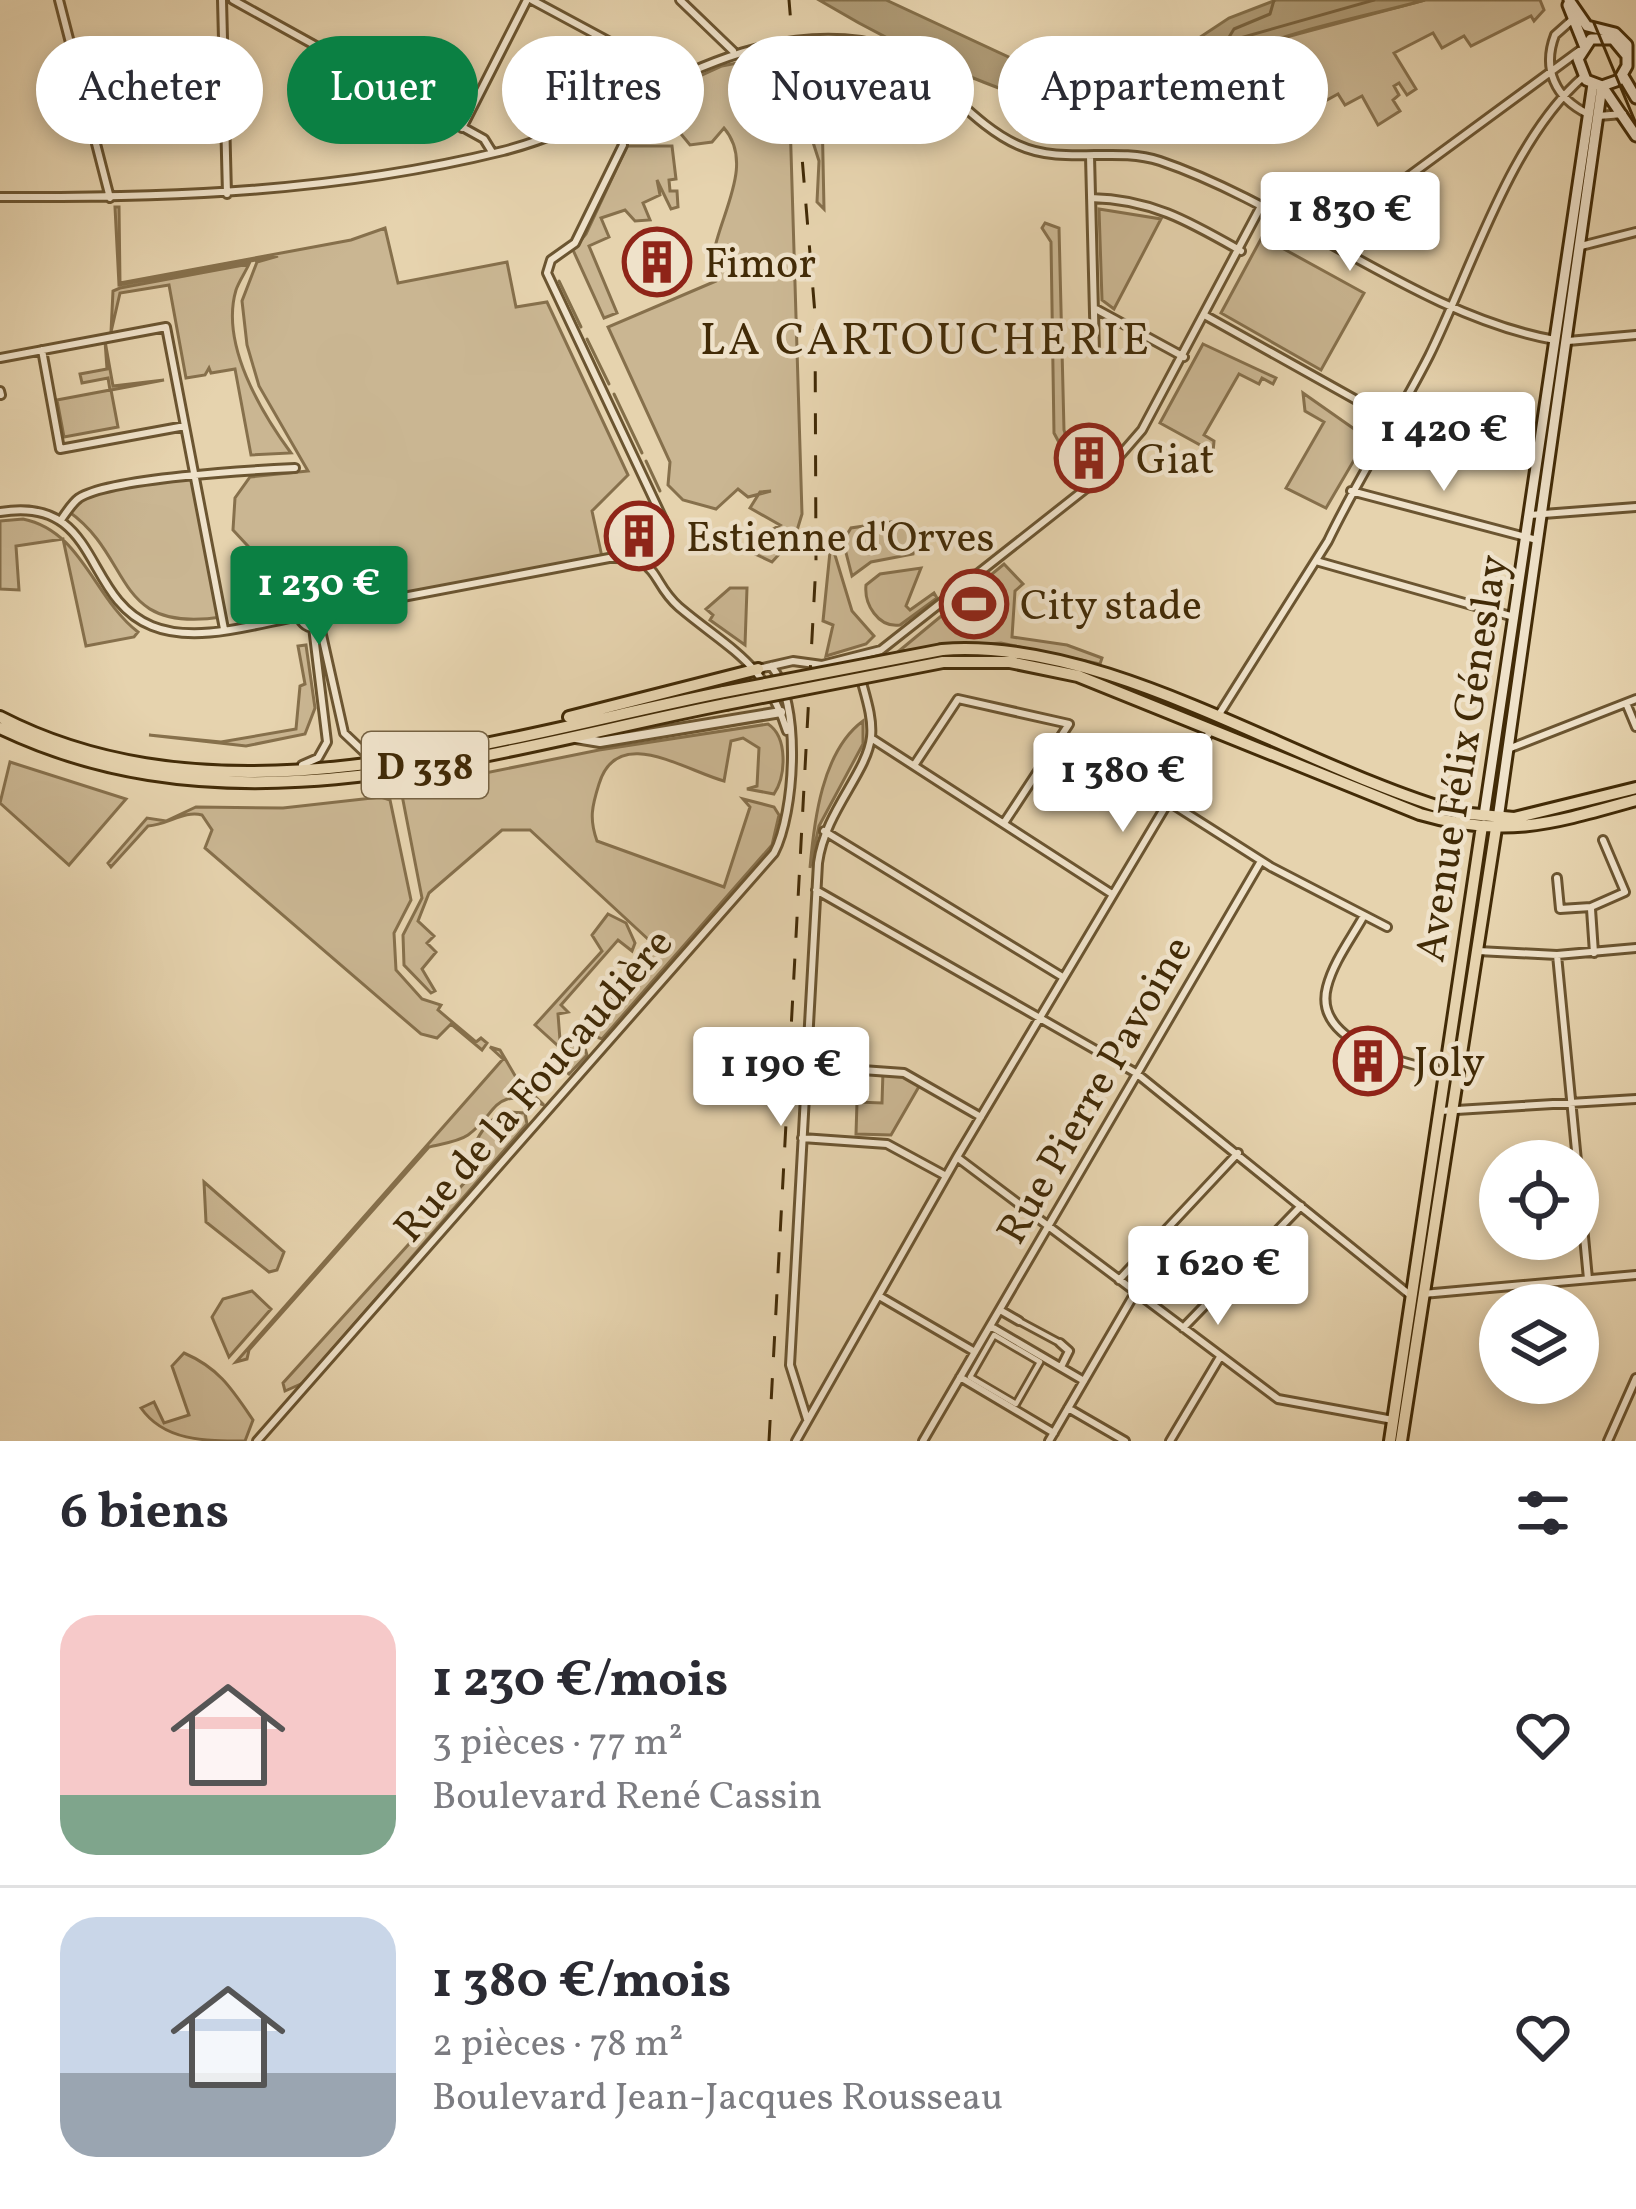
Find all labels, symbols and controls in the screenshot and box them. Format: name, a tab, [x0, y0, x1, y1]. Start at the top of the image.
chip: Acheter	[36, 36, 263, 144]
chip: Louer	[287, 36, 478, 144]
chip: Filtres	[502, 36, 704, 144]
chip: Nouveau	[728, 36, 974, 144]
chip: Appartement	[998, 36, 1328, 144]
pin: 1 830 €	[1239, 172, 1461, 274]
text: 1 830 €	[1288, 184, 1412, 238]
building icon: Fimor	[622, 227, 692, 297]
place label: Fimor	[704, 237, 816, 296]
district label: LA CARTOUCHERIE	[700, 311, 1152, 374]
pin: 1 420 €	[1333, 392, 1555, 494]
text: 1 420 €	[1380, 404, 1508, 458]
building icon: Giat	[1054, 423, 1124, 493]
place label: Giat	[1136, 433, 1214, 492]
building icon: Estienne d'Orves	[604, 501, 674, 571]
place label: Estienne d'Orves	[686, 511, 995, 570]
pin: 1 230 €	[208, 546, 430, 648]
street label: Avenue Félix Géneslay	[1403, 551, 1526, 966]
text: 1 230 €	[257, 558, 381, 612]
sports icon: City stade	[939, 569, 1009, 639]
place label: City stade	[1020, 579, 1202, 638]
road number: D 338	[362, 732, 488, 798]
pin: 1 380 €	[1012, 733, 1234, 835]
text: 1 380 €	[1060, 745, 1186, 799]
street label: Rue de la Foucaudière	[382, 917, 689, 1257]
street label: Rue Pierre Pavoine	[985, 926, 1209, 1256]
building icon: Joly	[1333, 1026, 1403, 1096]
pin: 1 190 €	[670, 1027, 892, 1129]
place label: Joly	[1414, 1036, 1485, 1095]
text: 1 190 €	[720, 1039, 842, 1093]
map controls	[1479, 1140, 1599, 1404]
button: locate	[1479, 1140, 1599, 1260]
pin: 1 620 €	[1107, 1226, 1329, 1328]
text: 1 620 €	[1155, 1238, 1281, 1292]
button: layers	[1479, 1284, 1599, 1404]
text: 6 biens	[60, 1478, 229, 1549]
icon: filters	[1510, 1480, 1576, 1546]
text: 1 230 €/mois	[432, 1646, 728, 1717]
icon: home	[156, 1663, 300, 1807]
icon: heart	[1510, 1702, 1576, 1768]
text: 3 pièces · 77 m²	[432, 1717, 683, 1771]
text: Boulevard René Cassin	[432, 1771, 822, 1825]
text: 1 380 €/mois	[432, 1947, 731, 2018]
icon: home	[156, 1965, 300, 2109]
icon: heart	[1510, 2004, 1576, 2070]
text: 2 pièces · 78 m²	[432, 2018, 683, 2072]
text: Boulevard Jean-Jacques Rousseau	[432, 2072, 1003, 2126]

